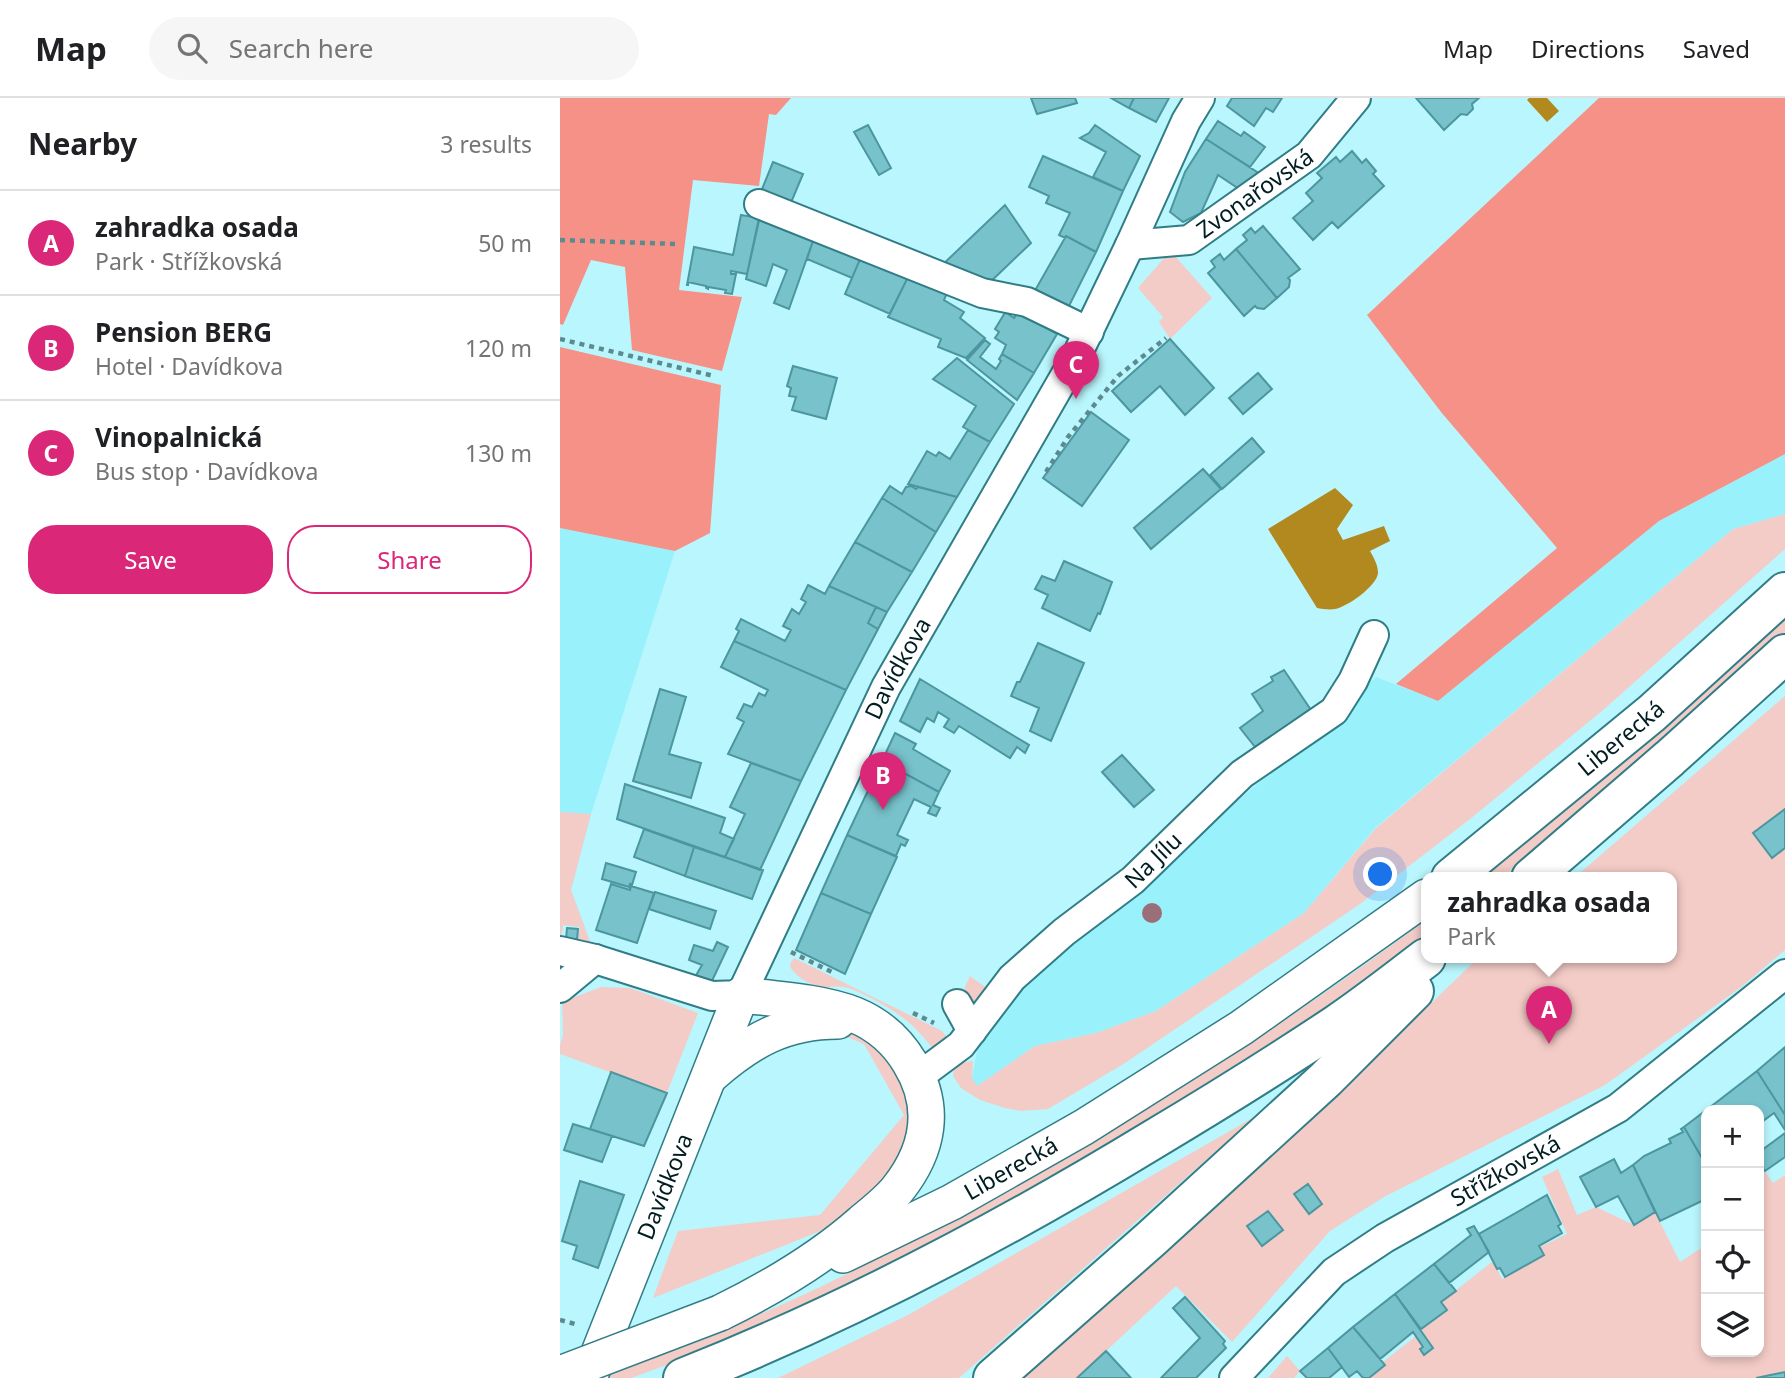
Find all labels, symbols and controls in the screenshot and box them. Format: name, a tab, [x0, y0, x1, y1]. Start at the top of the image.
search box	[149, 17, 639, 80]
text: Map	[35, 26, 107, 71]
icon: search	[173, 29, 211, 67]
text: Search here	[229, 30, 373, 66]
text: Map	[1443, 32, 1493, 65]
text: Directions	[1531, 32, 1645, 65]
text: Saved	[1683, 32, 1750, 65]
text: Nearby	[28, 123, 137, 164]
text: 3 results	[440, 128, 532, 160]
street label: Zvonařovská	[1189, 140, 1319, 245]
text: zahradka osada	[95, 209, 299, 245]
text: A	[43, 227, 59, 259]
text: 50 m	[478, 227, 532, 259]
text: Park · Střížkovská	[95, 245, 283, 277]
text: Pension BERG	[95, 314, 272, 350]
text: B	[43, 332, 59, 364]
text: 120 m	[465, 332, 532, 364]
pin: C	[1053, 341, 1099, 399]
text: Hotel · Davídkova	[95, 350, 283, 382]
text: Vinopalnická	[95, 419, 262, 455]
text: C	[44, 437, 58, 469]
text: 130 m	[465, 437, 532, 469]
text: Bus stop · Davídkova	[95, 455, 318, 487]
button: Save	[28, 525, 273, 594]
button: Share	[287, 525, 532, 594]
street label: Davídkova	[856, 611, 938, 724]
street label: Liberecká	[1570, 693, 1671, 783]
pin: B	[860, 752, 906, 810]
street label: Na Jílu	[1117, 824, 1188, 895]
your location	[1363, 857, 1397, 891]
popup	[1421, 872, 1677, 963]
text: zahradka osada	[1447, 884, 1651, 920]
text: Park	[1447, 920, 1496, 952]
pin: A	[1526, 986, 1572, 1044]
map controls	[1701, 1105, 1764, 1357]
button: +	[1701, 1105, 1764, 1168]
street label: Střížkovská	[1444, 1126, 1566, 1213]
street label: Davídkova	[629, 1128, 700, 1244]
street label: Liberecká	[958, 1128, 1063, 1207]
button: −	[1701, 1168, 1764, 1231]
button: locate	[1701, 1231, 1764, 1294]
button: layers	[1701, 1294, 1764, 1357]

